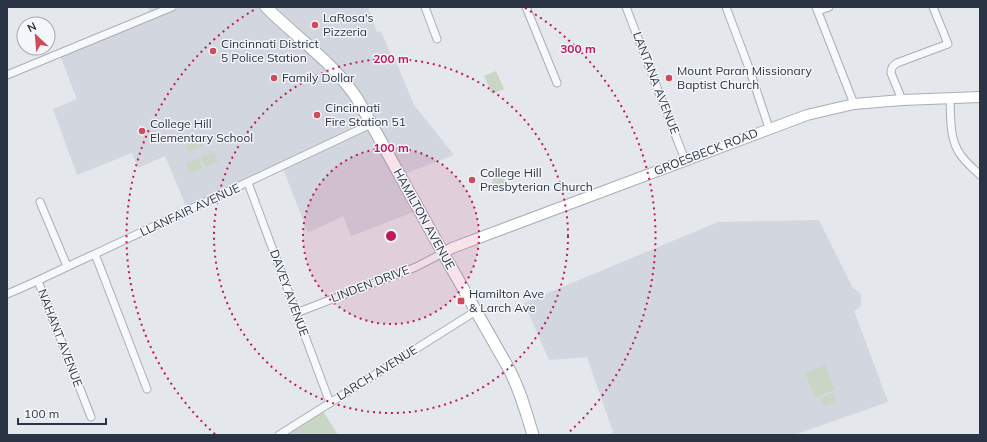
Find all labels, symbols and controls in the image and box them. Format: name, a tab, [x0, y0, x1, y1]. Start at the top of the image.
place label: LaRosa's Pizzeria	[323, 10, 374, 39]
north arrow	[16, 16, 56, 56]
text: N	[25, 19, 38, 35]
marker: LaRosa's Pizzeria	[310, 20, 320, 30]
street label: LANTANA AVENUE	[630, 29, 683, 136]
place label: Cincinnati District 5 Police Station	[221, 36, 319, 65]
text: 300 m	[560, 41, 596, 56]
marker: Cincinnati District 5 Police Station	[208, 46, 218, 56]
text: 200 m	[373, 51, 409, 66]
place label: Mount Paran Missionary Baptist Church	[677, 63, 813, 92]
place label: Family Dollar	[282, 70, 355, 85]
marker: Family Dollar	[269, 73, 279, 83]
marker: Mount Paran Missionary Baptist Church	[664, 73, 674, 83]
place label: Cincinnati Fire Station 51	[325, 100, 406, 129]
marker: Cincinnati Fire Station 51	[312, 110, 322, 120]
place label: College Hill Elementary School	[150, 116, 253, 145]
street label: GROESBECK ROAD	[652, 125, 760, 178]
marker: College Hill Elementary School	[137, 126, 147, 136]
text: 100 m	[373, 140, 409, 155]
place label: College Hill Presbyterian Church	[480, 165, 593, 194]
street label: HAMILTON AVENUE	[391, 166, 458, 272]
marker: College Hill Presbyterian Church	[467, 175, 477, 185]
street label: LLANFAIR AVENUE	[137, 180, 242, 239]
centre of rings	[384, 229, 398, 243]
street label: DAVEY AVENUE	[267, 247, 312, 338]
street label: LINDEN DRIVE	[329, 262, 411, 305]
place label: Hamilton Ave & Larch Ave	[469, 286, 544, 315]
street label: NAHANT AVENUE	[35, 287, 86, 389]
marker: Hamilton Ave & Larch Ave	[456, 296, 466, 306]
street label: LARCH AVENUE	[334, 342, 420, 403]
scale bar	[18, 400, 106, 426]
text: 100 m	[24, 406, 59, 421]

